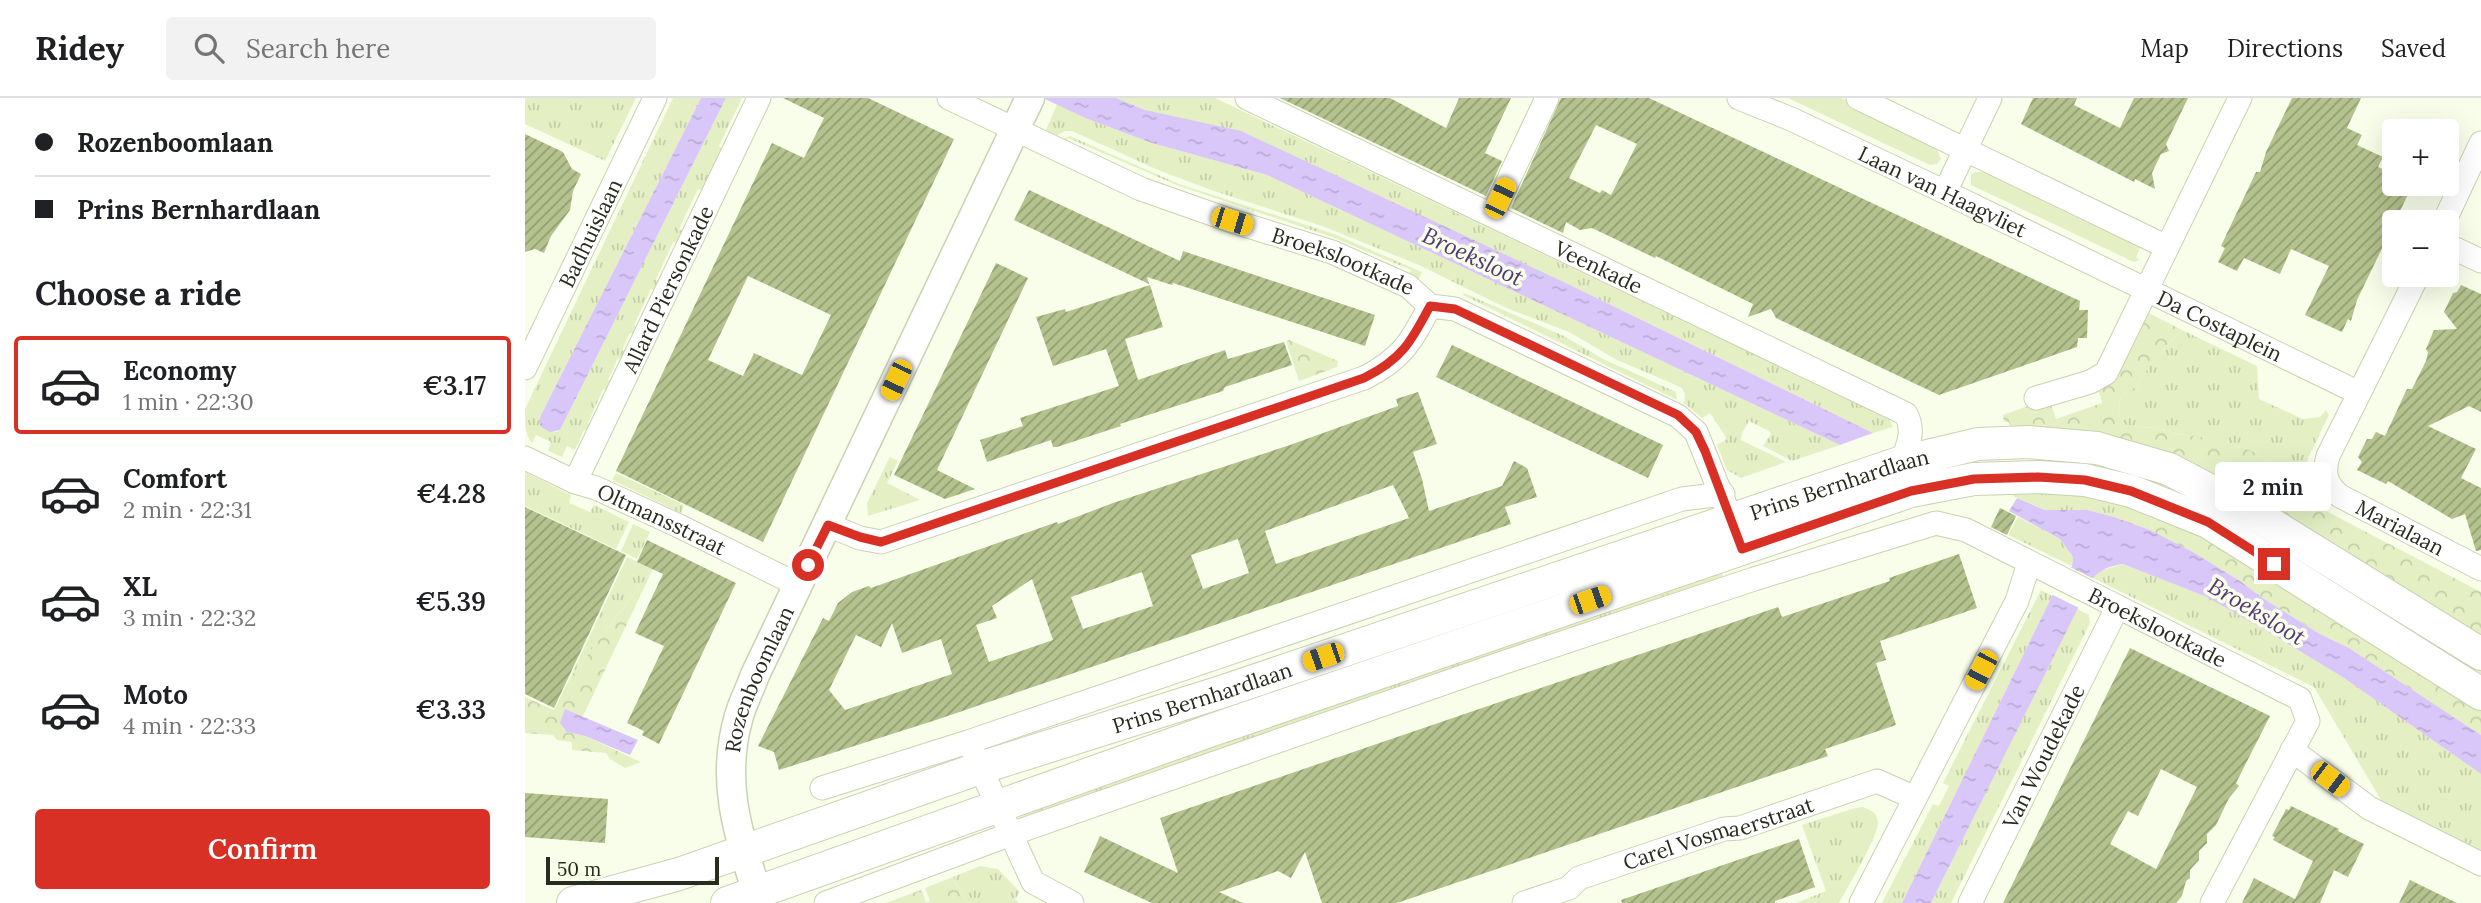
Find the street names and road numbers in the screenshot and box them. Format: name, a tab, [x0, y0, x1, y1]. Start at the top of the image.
street label: Laan van Haagvliet	[1854, 139, 2032, 243]
street label: Badhuislaan	[552, 174, 628, 292]
street label: Allard Piersonkade	[615, 201, 719, 378]
street label: Broekslootkade	[1269, 221, 1419, 301]
street label: Veenkade	[1549, 234, 1647, 299]
street label: Da Costaplein	[2153, 284, 2287, 367]
street label: Prins Bernhardlaan	[1746, 443, 1932, 526]
street label: Oltmansstraat	[593, 477, 731, 561]
street label: Marialaan	[2351, 493, 2449, 561]
street label: Broekslootkade	[2084, 581, 2231, 673]
street label: Rozenboomlaan	[718, 601, 800, 754]
street label: Prins Bernhardlaan	[1109, 655, 1296, 739]
street label: Van Woudekade	[1996, 680, 2090, 834]
street label: Carel Vosmaerstraat	[1619, 790, 1818, 876]

